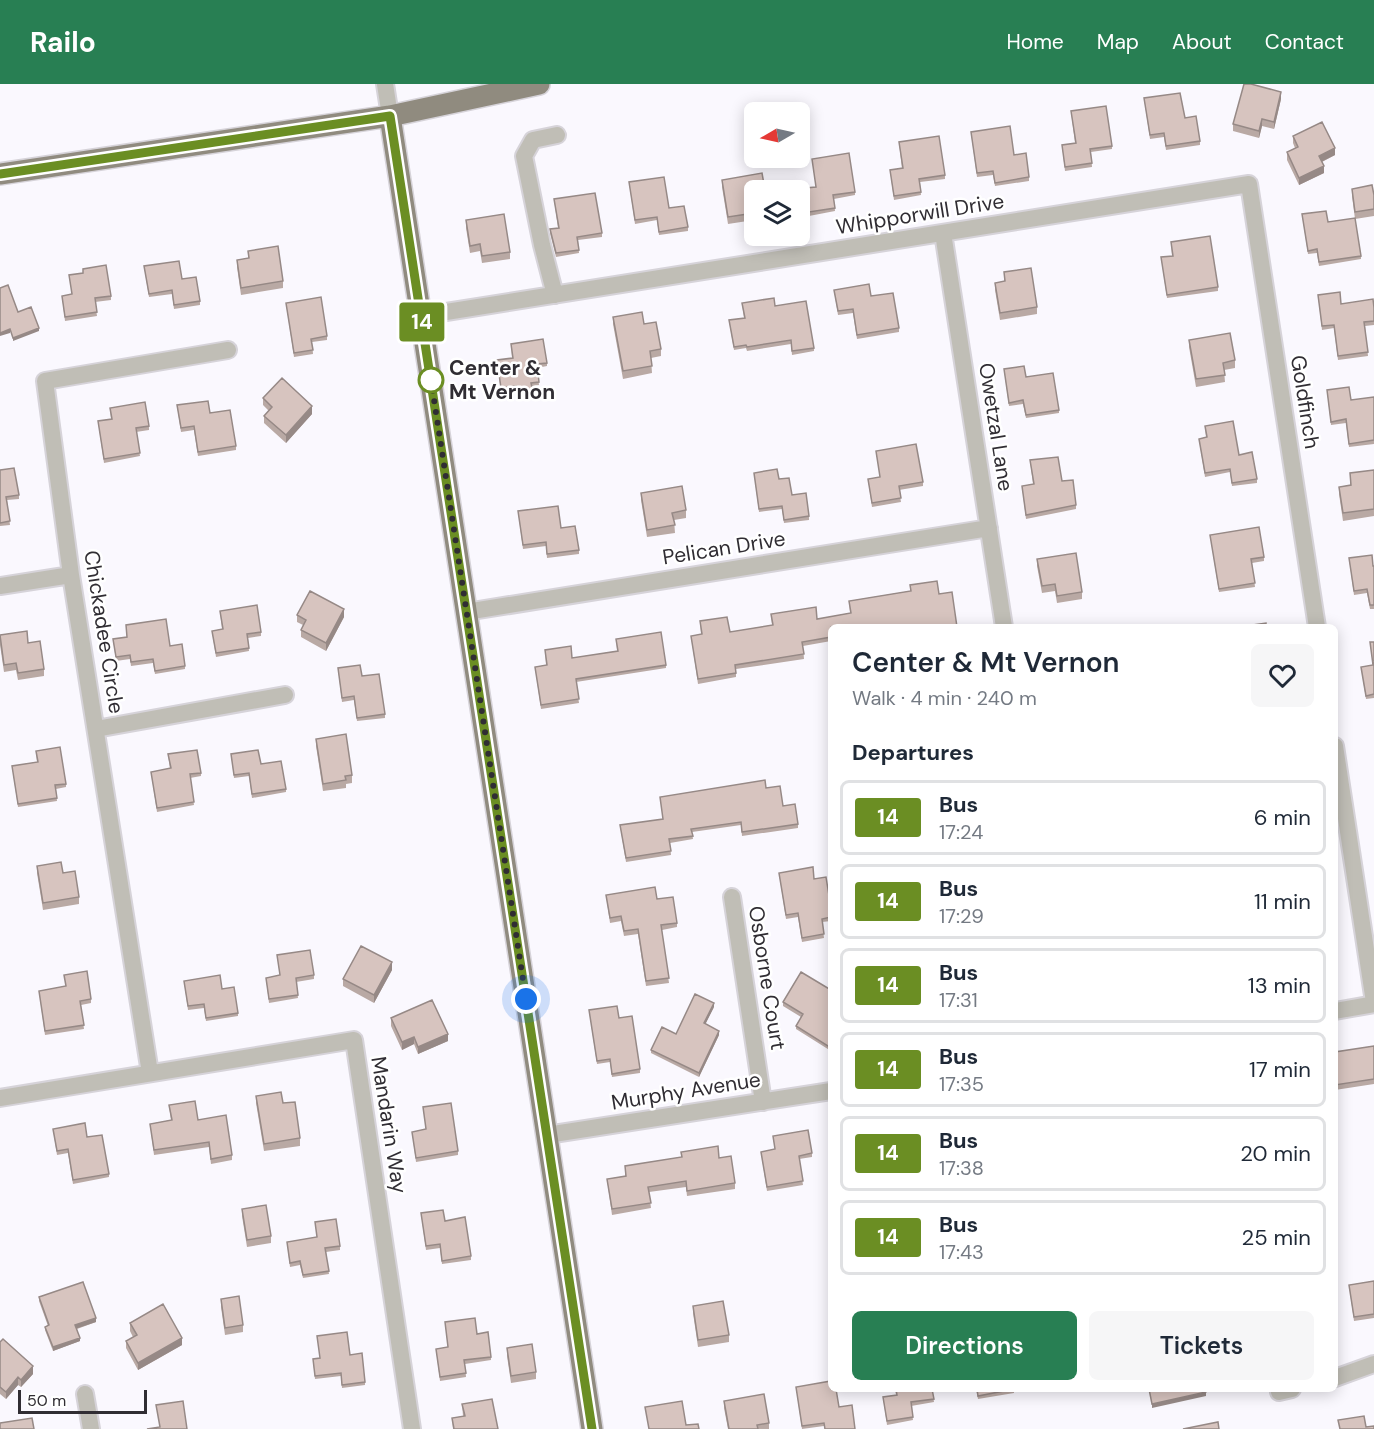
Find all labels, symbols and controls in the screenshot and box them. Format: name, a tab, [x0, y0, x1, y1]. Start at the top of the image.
text: Railo	[30, 24, 96, 61]
text: Home	[1006, 28, 1064, 56]
text: Map	[1097, 28, 1139, 56]
text: About	[1172, 28, 1232, 56]
text: Contact	[1265, 28, 1344, 56]
north arrow	[744, 102, 810, 168]
map controls	[744, 102, 810, 246]
button: layers	[744, 180, 810, 246]
street label: Whipporwill Drive	[834, 187, 1006, 241]
line badge: 14	[395, 302, 449, 342]
text: 14	[411, 308, 433, 336]
street label: Goldfinch	[1284, 353, 1326, 451]
place label: Center & Mt Vernon	[449, 354, 555, 406]
street label: Owetzal Lane	[972, 361, 1020, 493]
marker: Center & Mt Vernon	[418, 367, 444, 393]
street label: Pelican Drive	[661, 524, 788, 572]
street label: Chickadee Circle	[77, 548, 131, 716]
text: Center & Mt Vernon	[852, 644, 1120, 681]
button: heart	[1251, 644, 1314, 707]
text: Walk · 4 min · 240 m	[852, 685, 1037, 711]
text: Departures	[852, 738, 974, 767]
text: Bus	[939, 790, 978, 819]
text: 14	[877, 803, 899, 831]
text: 6 min	[1254, 803, 1311, 832]
text: 17:24	[939, 819, 983, 845]
text: Bus	[939, 874, 978, 903]
text: 14	[877, 887, 899, 915]
text: 11 min	[1254, 887, 1311, 916]
text: 17:29	[939, 903, 984, 929]
street label: Osborne Court	[742, 904, 792, 1052]
text: Bus	[939, 958, 978, 987]
text: 14	[877, 971, 899, 999]
text: 13 min	[1248, 971, 1311, 1000]
your location	[511, 984, 541, 1014]
text: 17:31	[939, 987, 978, 1013]
text: Bus	[939, 1042, 978, 1071]
street label: Mandarin Way	[364, 1055, 414, 1196]
text: 14	[877, 1055, 899, 1083]
text: 17 min	[1249, 1055, 1311, 1084]
street label: Murphy Avenue	[609, 1065, 763, 1117]
text: 17:35	[939, 1071, 984, 1097]
text: Bus	[939, 1126, 978, 1155]
text: 14	[877, 1139, 899, 1167]
text: 20 min	[1240, 1139, 1311, 1168]
text: 17:38	[939, 1155, 984, 1181]
text: Bus	[939, 1210, 978, 1239]
text: 14	[877, 1223, 899, 1251]
text: 25 min	[1242, 1223, 1311, 1252]
text: 17:43	[939, 1239, 984, 1265]
button: Directions	[852, 1311, 1077, 1380]
button: Tickets	[1089, 1311, 1314, 1380]
scale bar	[18, 1387, 147, 1414]
text: 50 m	[27, 1390, 66, 1411]

